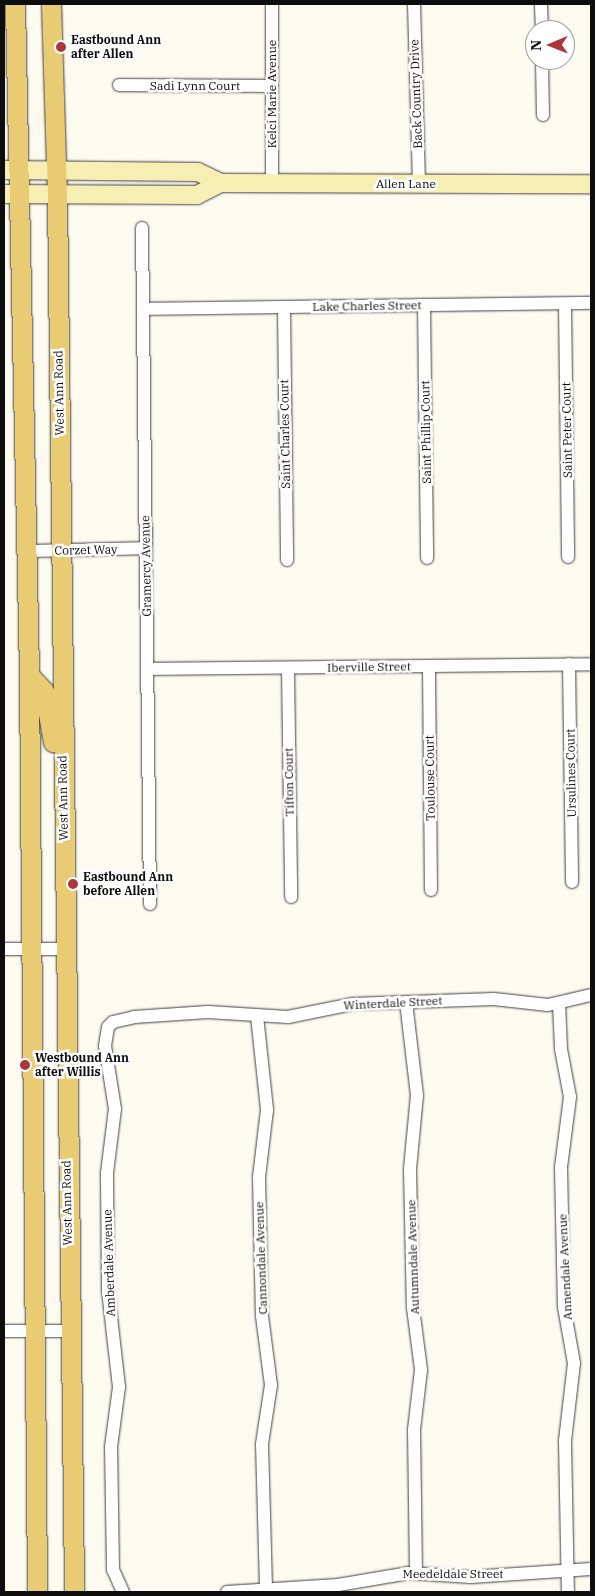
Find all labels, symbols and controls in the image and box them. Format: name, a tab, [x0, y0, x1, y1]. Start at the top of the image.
north arrow	[525, 20, 575, 70]
place label: Eastbound Ann after Allen	[71, 33, 161, 61]
street label: Back Country Drive	[407, 39, 425, 149]
street label: Kelci Marie Avenue	[265, 40, 279, 148]
text: N	[527, 40, 545, 51]
marker: Eastbound Ann after Allen	[55, 41, 67, 53]
street label: Sadi Lynn Court	[150, 79, 240, 93]
street label: Allen Lane	[376, 177, 436, 191]
street label: Lake Charles Street	[312, 298, 422, 314]
street label: West Ann Road	[51, 350, 67, 436]
street label: Saint Charles Court	[277, 379, 293, 489]
street label: Saint Phillip Court	[418, 380, 434, 484]
street label: Saint Peter Court	[559, 382, 575, 478]
street label: Gramercy Avenue	[138, 515, 154, 617]
street label: Corzet Way	[54, 542, 118, 558]
street label: Iberville Street	[327, 659, 411, 675]
street label: Ursulines Court	[563, 728, 579, 818]
street label: Toulouse Court	[422, 735, 438, 821]
street label: Tifton Court	[281, 748, 297, 816]
street label: West Ann Road	[55, 755, 71, 841]
place label: Eastbound Ann before Allen	[83, 870, 173, 898]
marker: Eastbound Ann before Allen	[67, 878, 79, 890]
street label: Winterdale Street	[343, 993, 443, 1013]
place label: Westbound Ann after Willis	[35, 1051, 129, 1079]
marker: Westbound Ann after Willis	[19, 1059, 31, 1071]
street label: West Ann Road	[59, 1160, 75, 1246]
street label: Autumndale Avenue	[404, 1199, 422, 1315]
street label: Cannondale Avenue	[252, 1201, 270, 1315]
street label: Amberdale Avenue	[100, 1209, 118, 1317]
street label: Annendale Avenue	[555, 1213, 575, 1321]
street label: Meedeldale Street	[402, 1567, 504, 1581]

